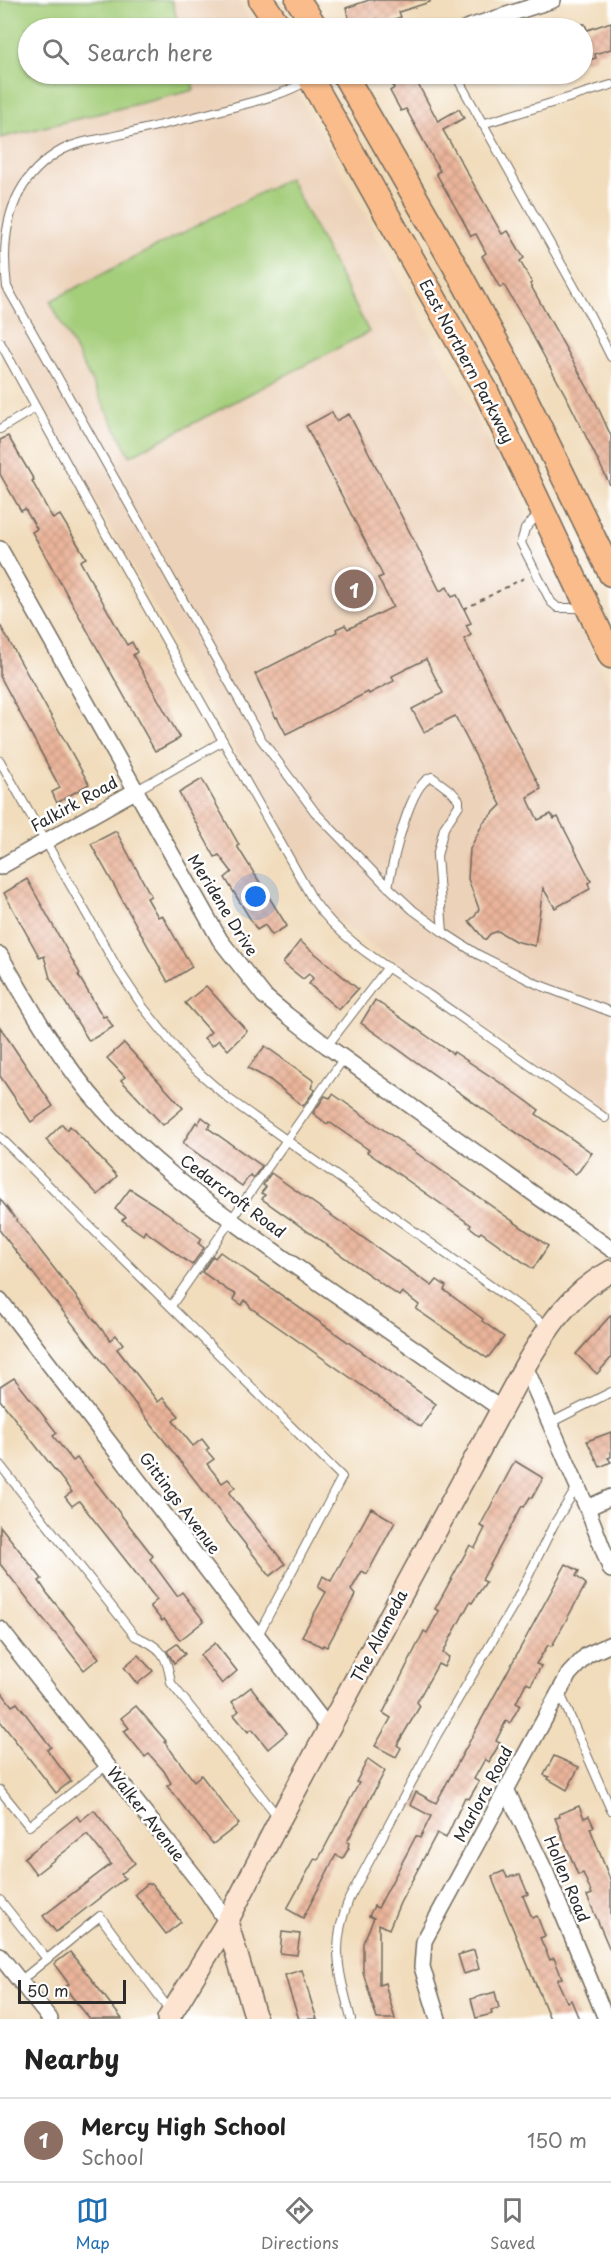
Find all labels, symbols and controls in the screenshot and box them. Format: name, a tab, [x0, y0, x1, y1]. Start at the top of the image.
search box	[18, 18, 593, 84]
icon: search	[39, 35, 72, 68]
text: Search here	[87, 35, 213, 68]
street label: East Northern Parkway	[414, 274, 521, 447]
pin: 1	[334, 566, 374, 612]
street label: Falkirk Road	[26, 769, 121, 837]
street label: Meridene Drive	[183, 849, 265, 960]
your location	[241, 882, 270, 911]
street label: Cedarcroft Road	[176, 1148, 291, 1243]
street label: Gittings Avenue	[134, 1446, 227, 1559]
street label: The Alameda	[344, 1585, 413, 1686]
street label: Marlora Road	[447, 1741, 518, 1846]
street label: Walker Avenue	[102, 1761, 192, 1866]
street label: Hollen Road	[539, 1832, 597, 1926]
scale bar	[18, 1977, 126, 2004]
text: 50 m	[27, 1978, 68, 2002]
text: Nearby	[24, 2039, 119, 2078]
text: Mercy High School	[81, 2109, 286, 2142]
text: 1	[39, 2125, 48, 2155]
text: 150 m	[527, 2125, 587, 2155]
text: School	[81, 2142, 144, 2172]
tab: Map	[76, 2194, 110, 2254]
tab: Directions	[261, 2194, 339, 2254]
tab: Saved	[490, 2194, 535, 2254]

